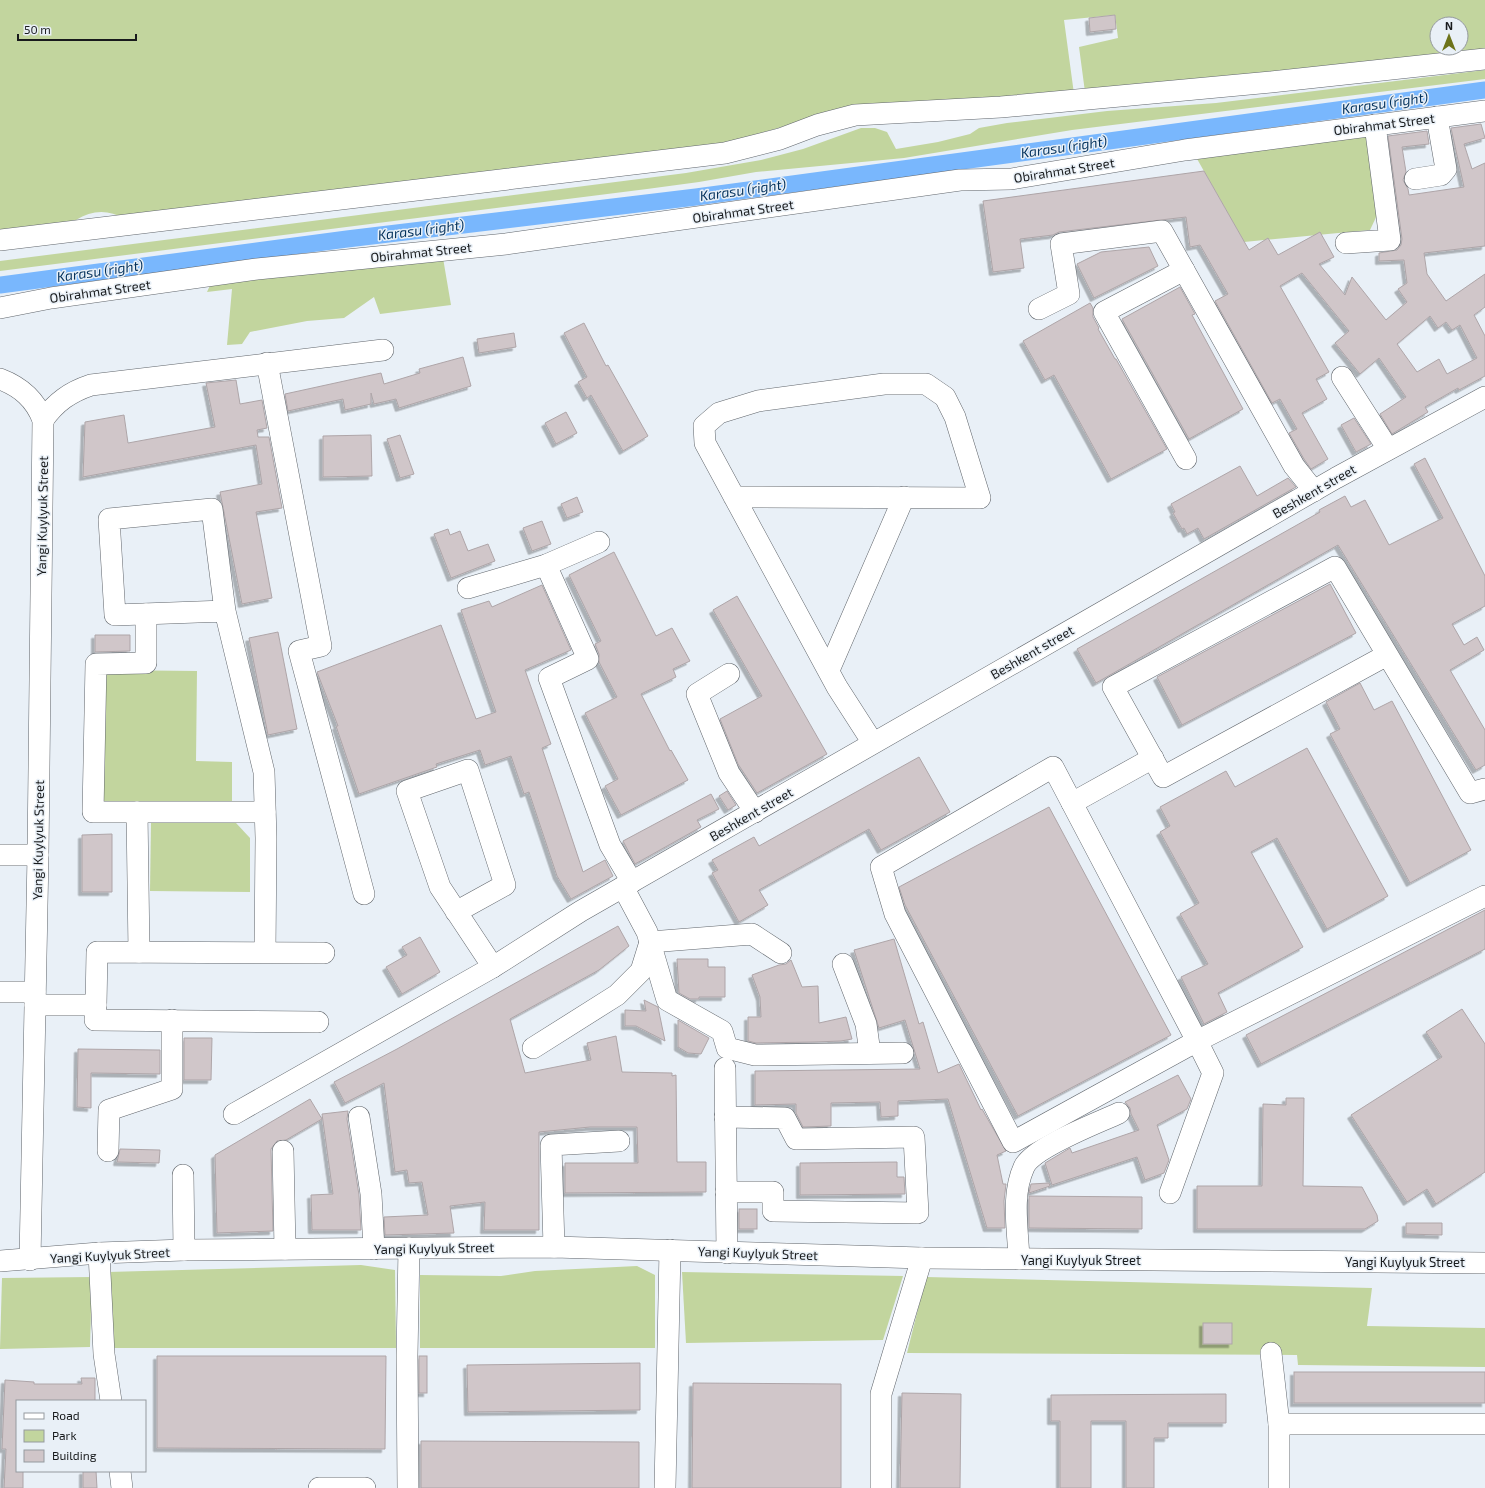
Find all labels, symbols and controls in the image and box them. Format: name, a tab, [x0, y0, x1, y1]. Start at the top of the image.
scale bar	[18, 16, 136, 42]
north arrow	[1429, 16, 1469, 56]
text: N	[1445, 19, 1453, 32]
text: 50 m	[24, 22, 51, 36]
water label: Karasu (right)	[1341, 88, 1429, 117]
street label: Obirahmat Street	[1333, 110, 1436, 138]
water label: Karasu (right)	[1020, 132, 1108, 161]
street label: Obirahmat Street	[1013, 154, 1116, 186]
water label: Karasu (right)	[699, 175, 787, 204]
street label: Obirahmat Street	[692, 196, 795, 226]
water label: Karasu (right)	[377, 216, 465, 243]
street label: Obirahmat Street	[370, 239, 472, 265]
water label: Karasu (right)	[56, 256, 144, 285]
street label: Obirahmat Street	[49, 276, 152, 306]
street label: Yangi Kuylyuk Street	[33, 456, 51, 576]
street label: Beshkent street	[1269, 461, 1359, 521]
street label: Beshkent street	[987, 622, 1077, 682]
street label: Yangi Kuylyuk Street	[29, 780, 47, 900]
street label: Beshkent street	[706, 784, 796, 844]
street label: Yangi Kuylyuk Street	[374, 1239, 494, 1257]
street label: Yangi Kuylyuk Street	[698, 1243, 818, 1263]
street label: Yangi Kuylyuk Street	[50, 1244, 170, 1266]
street label: Yangi Kuylyuk Street	[1021, 1252, 1141, 1268]
street label: Yangi Kuylyuk Street	[1345, 1254, 1465, 1270]
legend	[16, 1400, 146, 1472]
text: Road	[52, 1408, 80, 1422]
text: Park	[52, 1428, 77, 1442]
text: Building	[52, 1448, 97, 1462]

